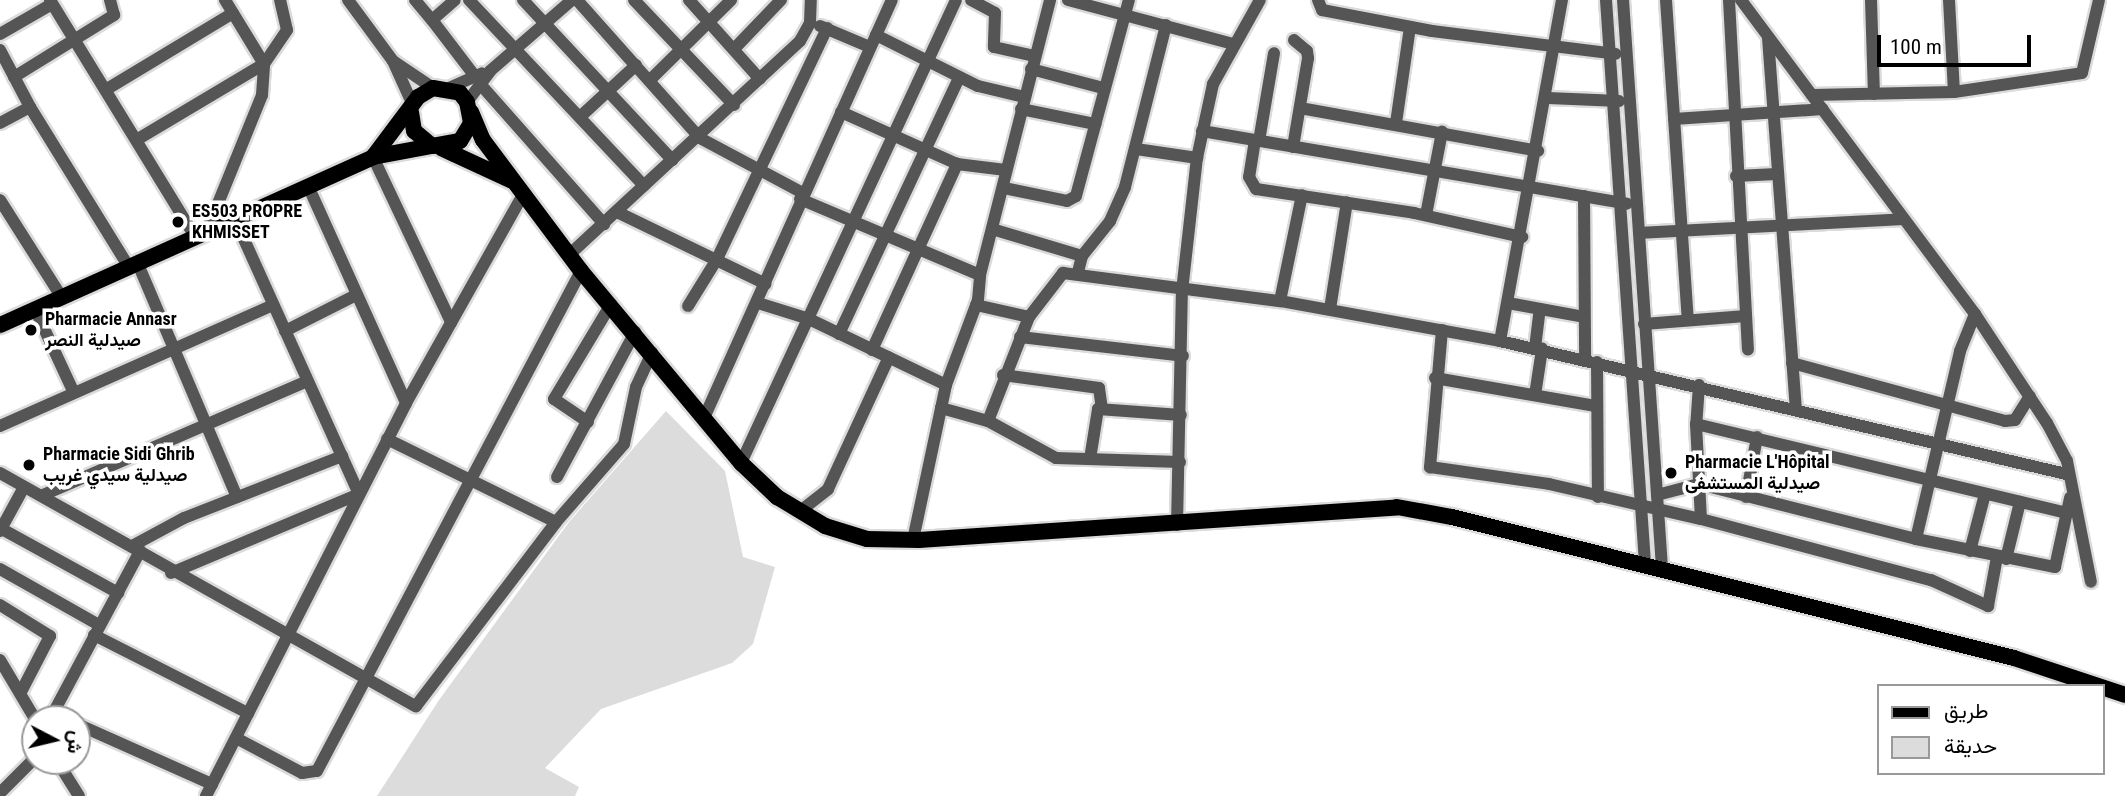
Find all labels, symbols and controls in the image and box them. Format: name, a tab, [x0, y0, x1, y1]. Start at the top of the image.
scale bar	[1880, 21, 2034, 65]
text: 100 m	[1890, 35, 1942, 59]
place label: ES503 PROPRE KHMISSET	[192, 201, 302, 244]
marker: ES503 PROPRE KHMISSET	[170, 214, 186, 230]
place label: Pharmacie Annasr صيدلية النصر	[45, 309, 177, 352]
marker: Pharmacie Annasr صيدلية النصر	[23, 322, 39, 338]
place label: Pharmacie Sidi Ghrib صيدلية سيدي غريب	[43, 444, 195, 486]
place label: Pharmacie L'Hôpital صيدلية المستشفى	[1685, 452, 1829, 494]
marker: Pharmacie Sidi Ghrib صيدلية سيدي غريب	[21, 457, 37, 473]
marker: Pharmacie L'Hôpital صيدلية المستشفى	[1663, 465, 1679, 481]
legend	[1876, 684, 2104, 775]
text: طريق	[1944, 699, 1989, 723]
north arrow	[21, 705, 91, 775]
text: ش	[63, 730, 88, 755]
text: حديقة	[1944, 734, 1997, 758]

